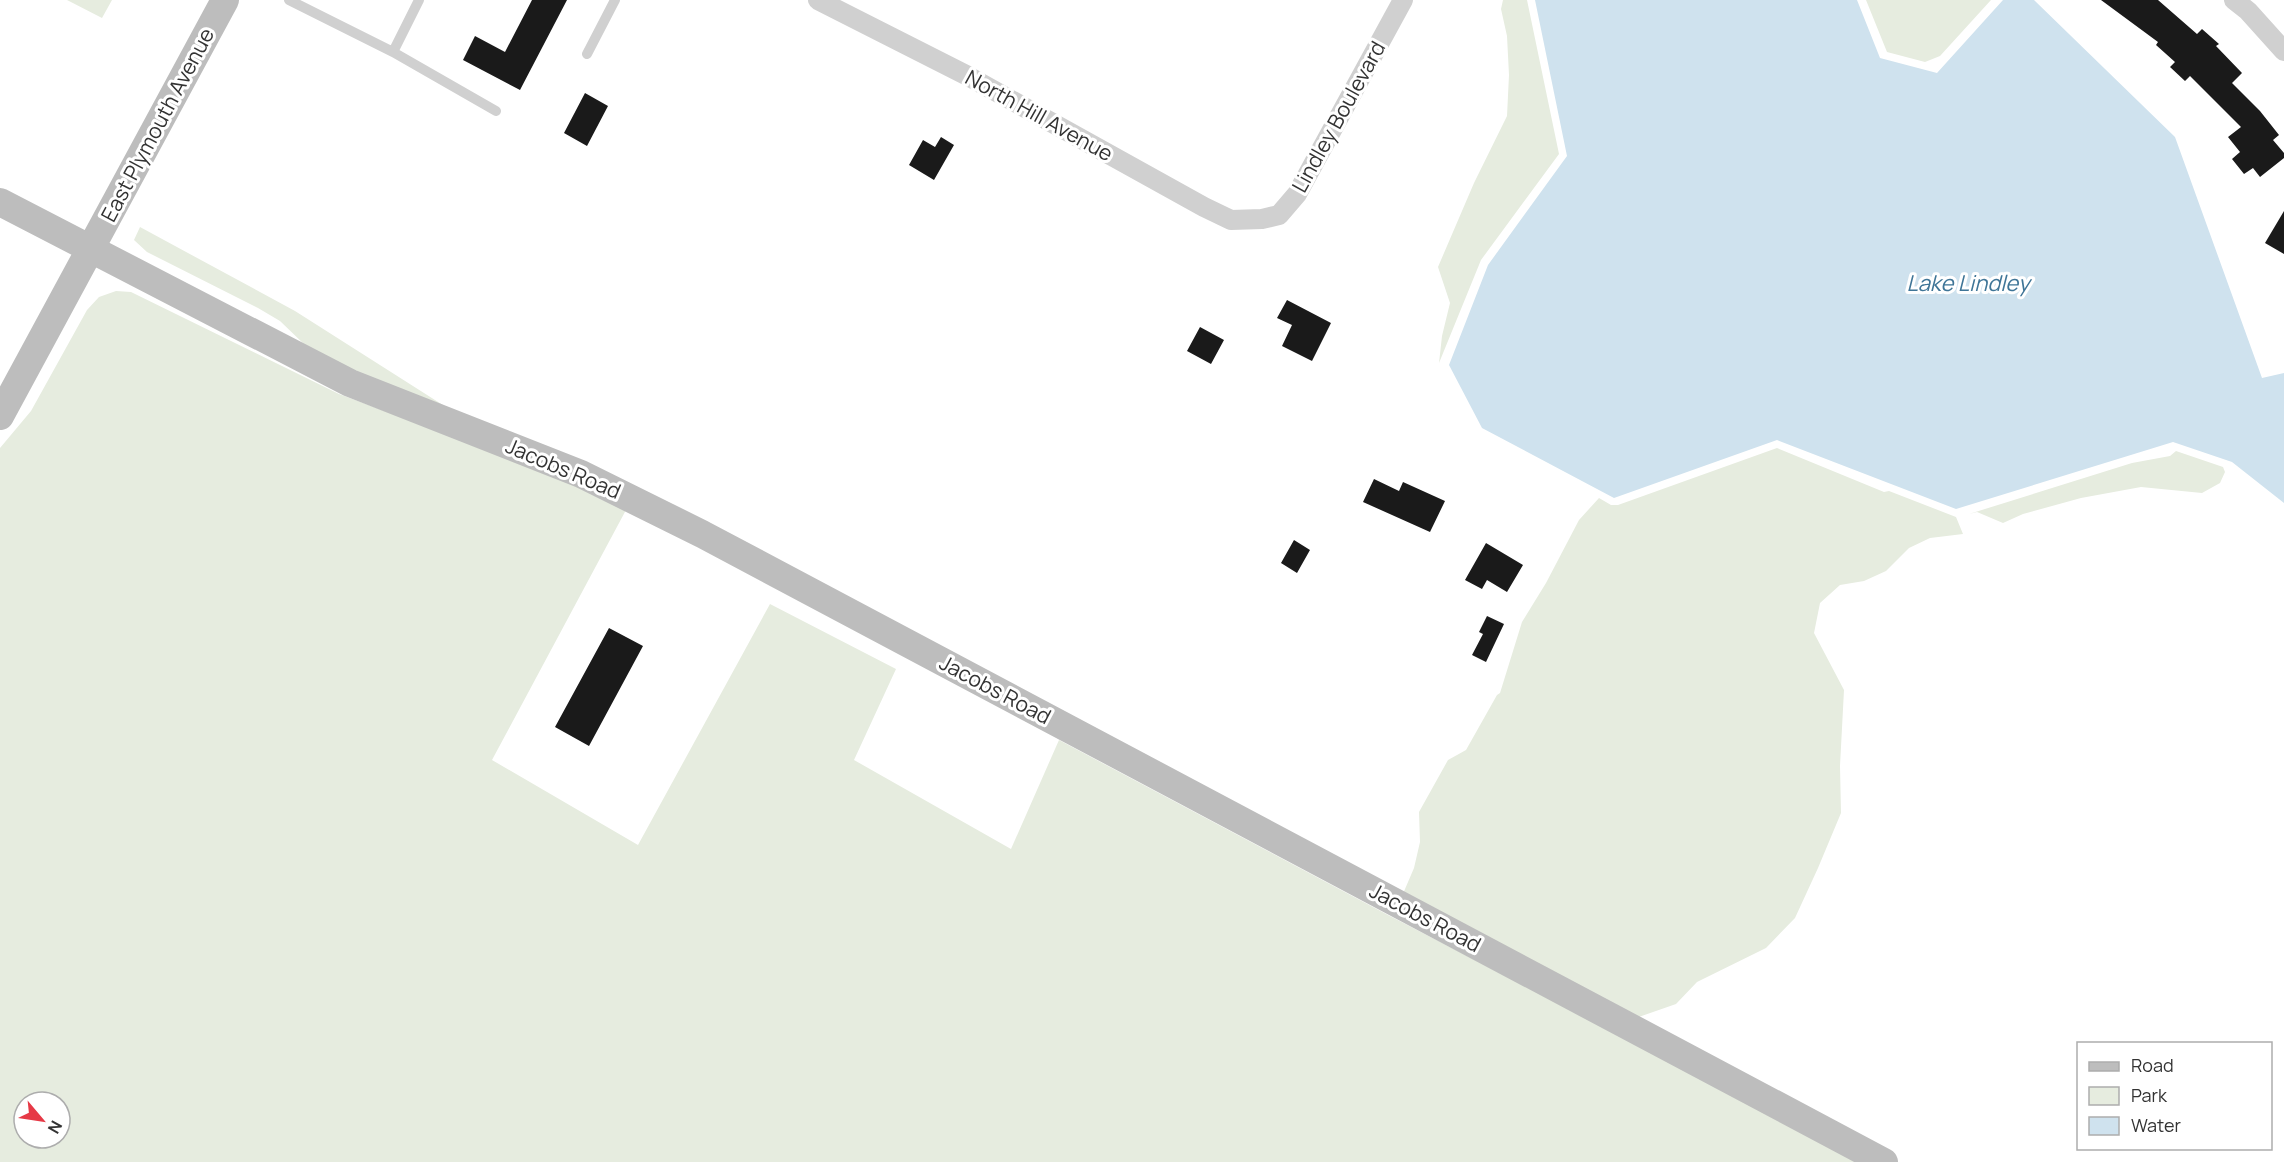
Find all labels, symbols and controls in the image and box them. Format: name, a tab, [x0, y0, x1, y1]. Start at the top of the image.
street label: East Plymouth Avenue	[94, 23, 220, 226]
street label: Lindley Boulevard	[1285, 36, 1391, 197]
street label: North Hill Avenue	[961, 63, 1118, 167]
water label: Lake Lindley	[1906, 268, 2033, 298]
street label: Jacobs Road	[502, 431, 625, 505]
street label: Jacobs Road	[935, 648, 1056, 730]
street label: Jacobs Road	[1365, 876, 1486, 958]
legend	[2077, 1042, 2272, 1150]
text: Road	[2131, 1053, 2174, 1077]
text: Park	[2131, 1083, 2168, 1107]
north arrow	[12, 1090, 72, 1150]
text: Water	[2131, 1113, 2181, 1137]
text: N	[43, 1117, 68, 1138]

